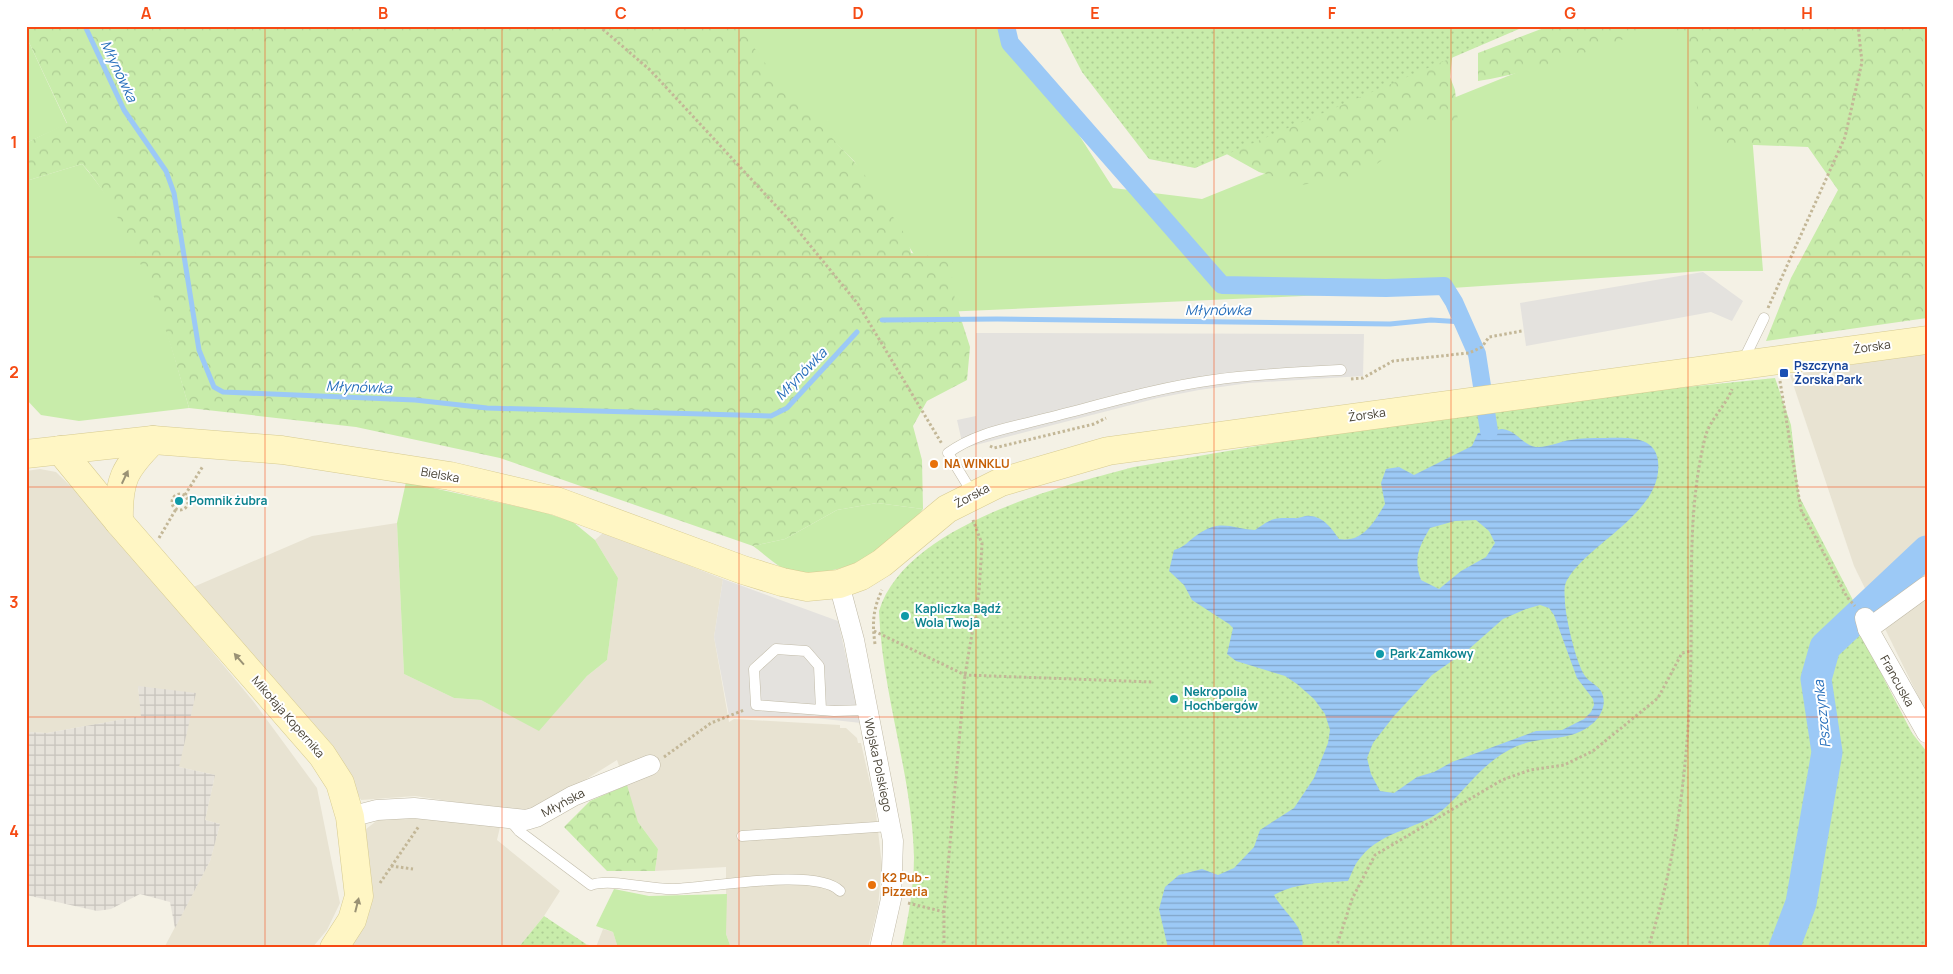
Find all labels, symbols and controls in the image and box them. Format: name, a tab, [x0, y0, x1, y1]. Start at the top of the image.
text: A	[141, 2, 152, 24]
text: B	[378, 2, 388, 24]
text: C	[615, 2, 627, 24]
text: D	[852, 2, 864, 24]
text: E	[1090, 2, 1100, 24]
text: F	[1328, 2, 1337, 24]
text: G	[1564, 2, 1576, 24]
text: H	[1801, 2, 1813, 24]
water label: Młynówka	[97, 37, 143, 106]
text: 1	[10, 131, 18, 153]
water label: Młynówka	[1185, 300, 1252, 319]
street label: Żorska	[1852, 335, 1892, 358]
water label: Młynówka	[771, 342, 831, 404]
place label: Pszczyna Żorska Park	[1794, 357, 1862, 388]
text: 2	[9, 361, 19, 383]
marker: Pszczyna Żorska Park	[1778, 367, 1790, 379]
water label: Młynówka	[326, 376, 394, 397]
street label: Żorska	[1347, 403, 1387, 426]
place label: NA WINKLU	[944, 455, 1010, 472]
marker: NA WINKLU	[928, 458, 940, 470]
street label: Bielska	[419, 463, 461, 486]
one-way arrow	[120, 469, 129, 484]
street label: Żorska	[951, 479, 992, 512]
place label: Pomnik żubra	[189, 492, 267, 509]
marker: Pomnik żubra	[173, 495, 185, 507]
text: 3	[9, 591, 19, 613]
place label: Kapliczka Bądź Wola Twoja	[915, 600, 1001, 631]
marker: Kapliczka Bądź Wola Twoja	[899, 610, 911, 622]
place label: Park Zamkowy	[1390, 645, 1474, 662]
marker: Park Zamkowy	[1374, 648, 1386, 660]
street label: Francuska	[1876, 652, 1919, 710]
one-way arrow	[233, 653, 244, 666]
street label: Mikołaja Kopernika	[248, 672, 329, 761]
water label: Pszczynka	[1808, 678, 1835, 749]
place label: Nekropolia Hochbergów	[1184, 683, 1258, 714]
marker: Nekropolia Hochbergów	[1168, 693, 1180, 705]
street label: Wojska Polskiego	[860, 717, 897, 813]
street label: Młyńska	[538, 784, 587, 821]
text: 4	[9, 820, 19, 842]
place label: K2 Pub - Pizzeria	[882, 869, 929, 900]
marker: K2 Pub - Pizzeria	[866, 879, 878, 891]
one-way arrow	[353, 898, 361, 913]

